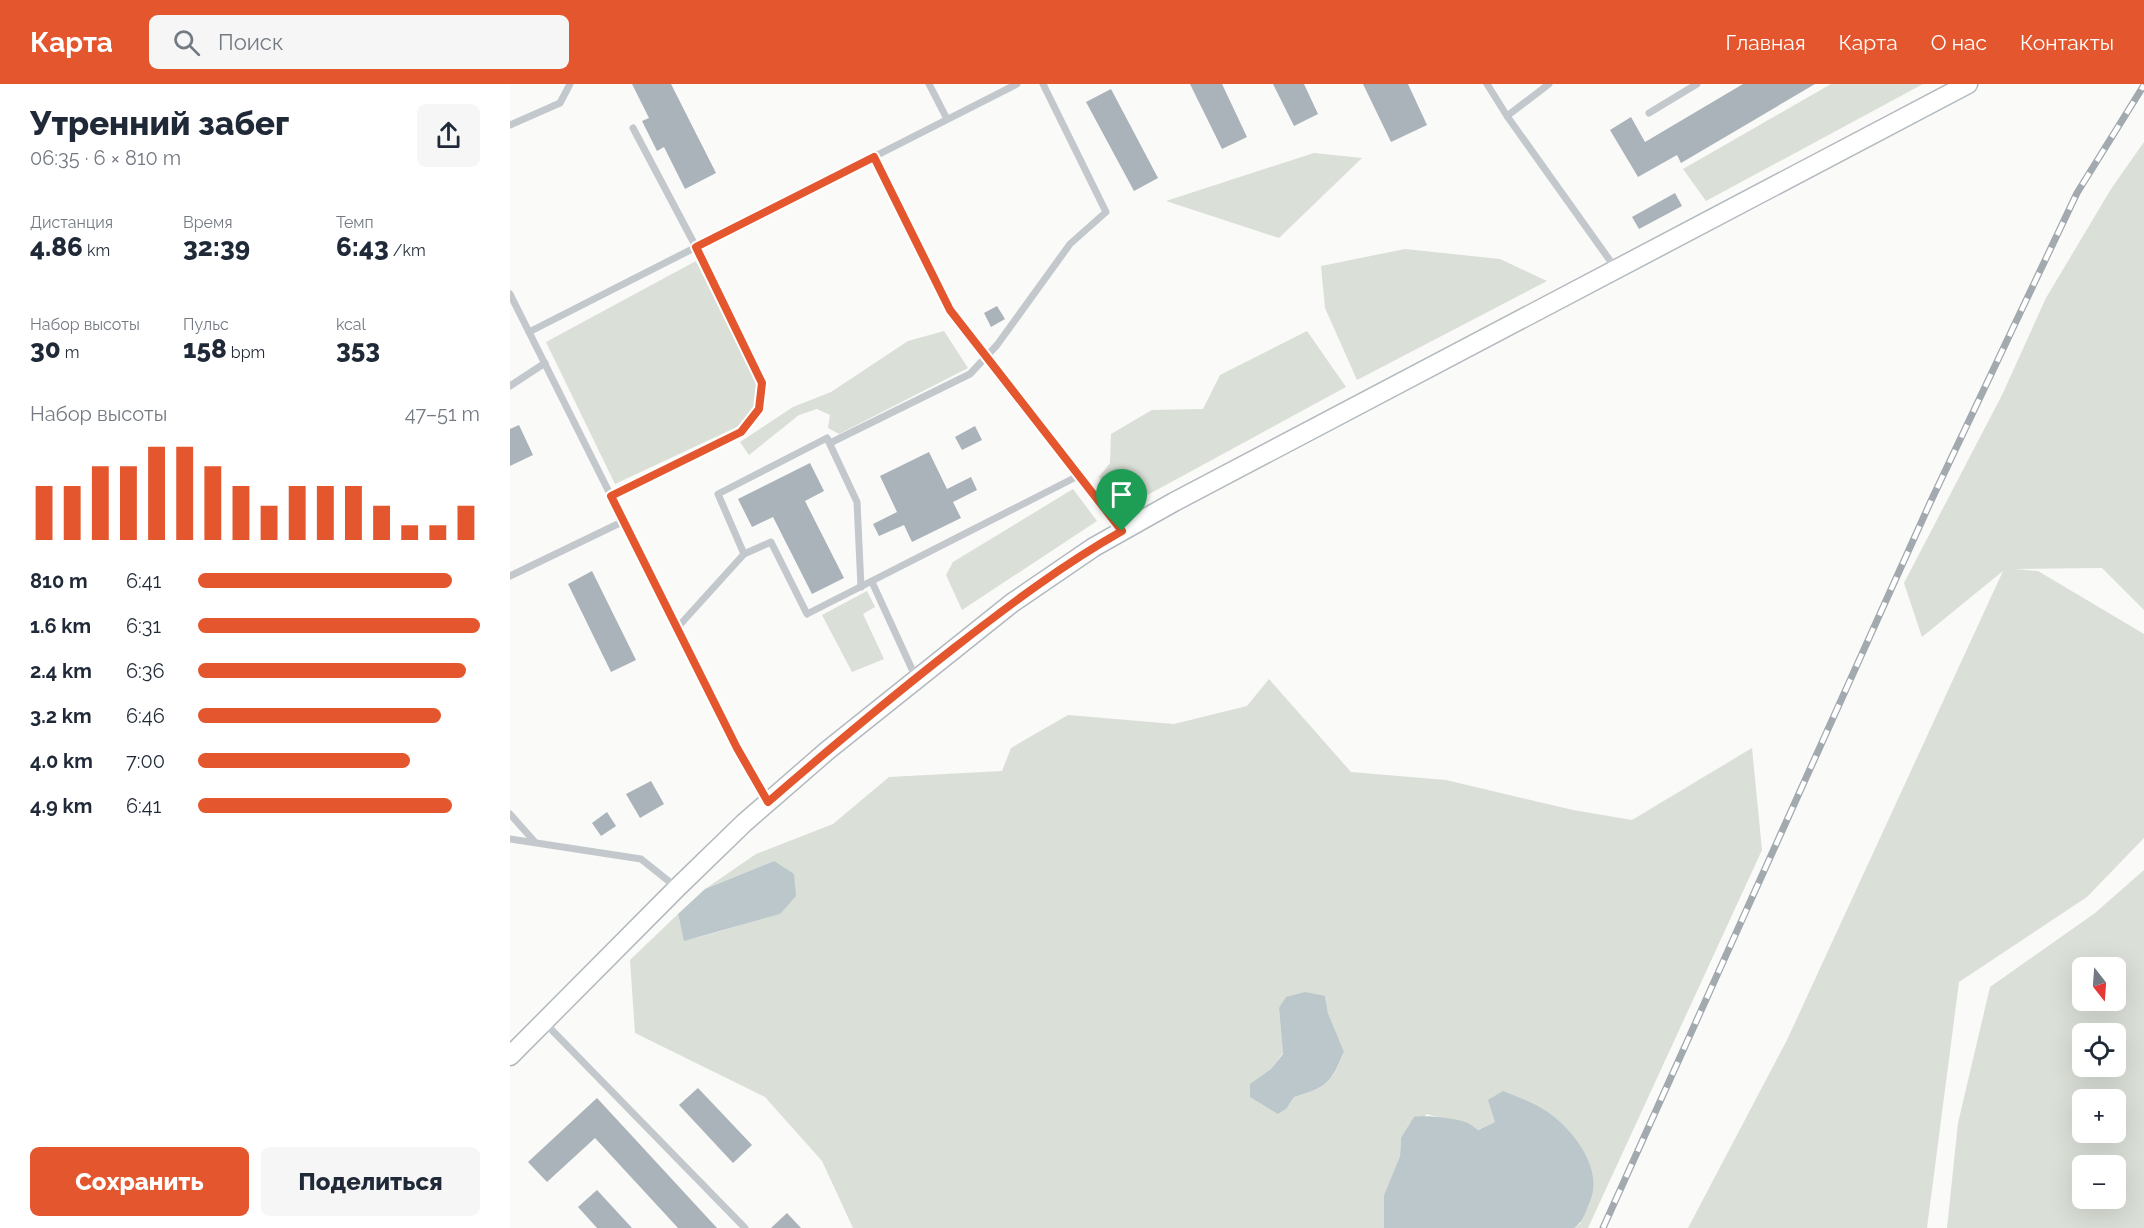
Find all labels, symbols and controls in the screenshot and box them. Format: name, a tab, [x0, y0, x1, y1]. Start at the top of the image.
search box	[149, 15, 569, 69]
text: Карта	[30, 26, 113, 59]
icon: search	[170, 26, 203, 59]
text: Поиск	[218, 29, 283, 55]
text: Главная	[1726, 30, 1806, 55]
text: Карта	[1839, 30, 1898, 55]
text: О нас	[1931, 30, 1987, 55]
text: Контакты	[2020, 30, 2114, 55]
text: Утренний забег	[30, 104, 289, 143]
button: share	[417, 104, 480, 167]
text: 06:35 · 6 × 810 m	[30, 146, 181, 170]
text: Дистанция	[30, 213, 113, 232]
text: Время	[183, 213, 232, 232]
text: Темп	[336, 213, 374, 232]
text: 4.86	[30, 232, 83, 262]
text: 32:39	[183, 232, 250, 262]
text: 6:43	[336, 232, 389, 262]
text: km	[83, 241, 110, 260]
text: /km	[389, 241, 426, 260]
text: Набор высоты	[30, 315, 140, 334]
text: Пульс	[183, 315, 229, 334]
text: kcal	[336, 315, 366, 334]
text: 30	[30, 334, 61, 364]
text: 158	[183, 334, 227, 364]
text: 353	[336, 334, 380, 364]
text: m	[61, 343, 80, 362]
text: bpm	[227, 343, 265, 362]
text: Набор высоты	[30, 402, 167, 426]
text: 47–51 m	[405, 402, 480, 426]
pin	[1096, 469, 1147, 531]
icon: arrive	[1105, 478, 1138, 511]
text: 810 m	[30, 569, 88, 593]
text: 6:41	[126, 569, 161, 593]
text: 1.6 km	[30, 614, 91, 638]
text: 6:31	[126, 614, 161, 638]
text: 2.4 km	[30, 659, 92, 683]
text: 6:36	[126, 659, 165, 683]
text: 3.2 km	[30, 704, 92, 728]
text: 6:46	[126, 704, 165, 728]
text: 4.0 km	[30, 749, 93, 773]
text: 7:00	[126, 749, 165, 773]
text: 4.9 km	[30, 794, 92, 818]
text: 6:41	[126, 794, 161, 818]
north arrow	[2072, 957, 2126, 1011]
map controls	[2072, 957, 2126, 1209]
button: locate	[2072, 1023, 2126, 1077]
button: +	[2072, 1089, 2126, 1143]
button: Сохранить	[30, 1147, 249, 1216]
button: Поделиться	[261, 1147, 480, 1216]
button: −	[2072, 1155, 2126, 1209]

